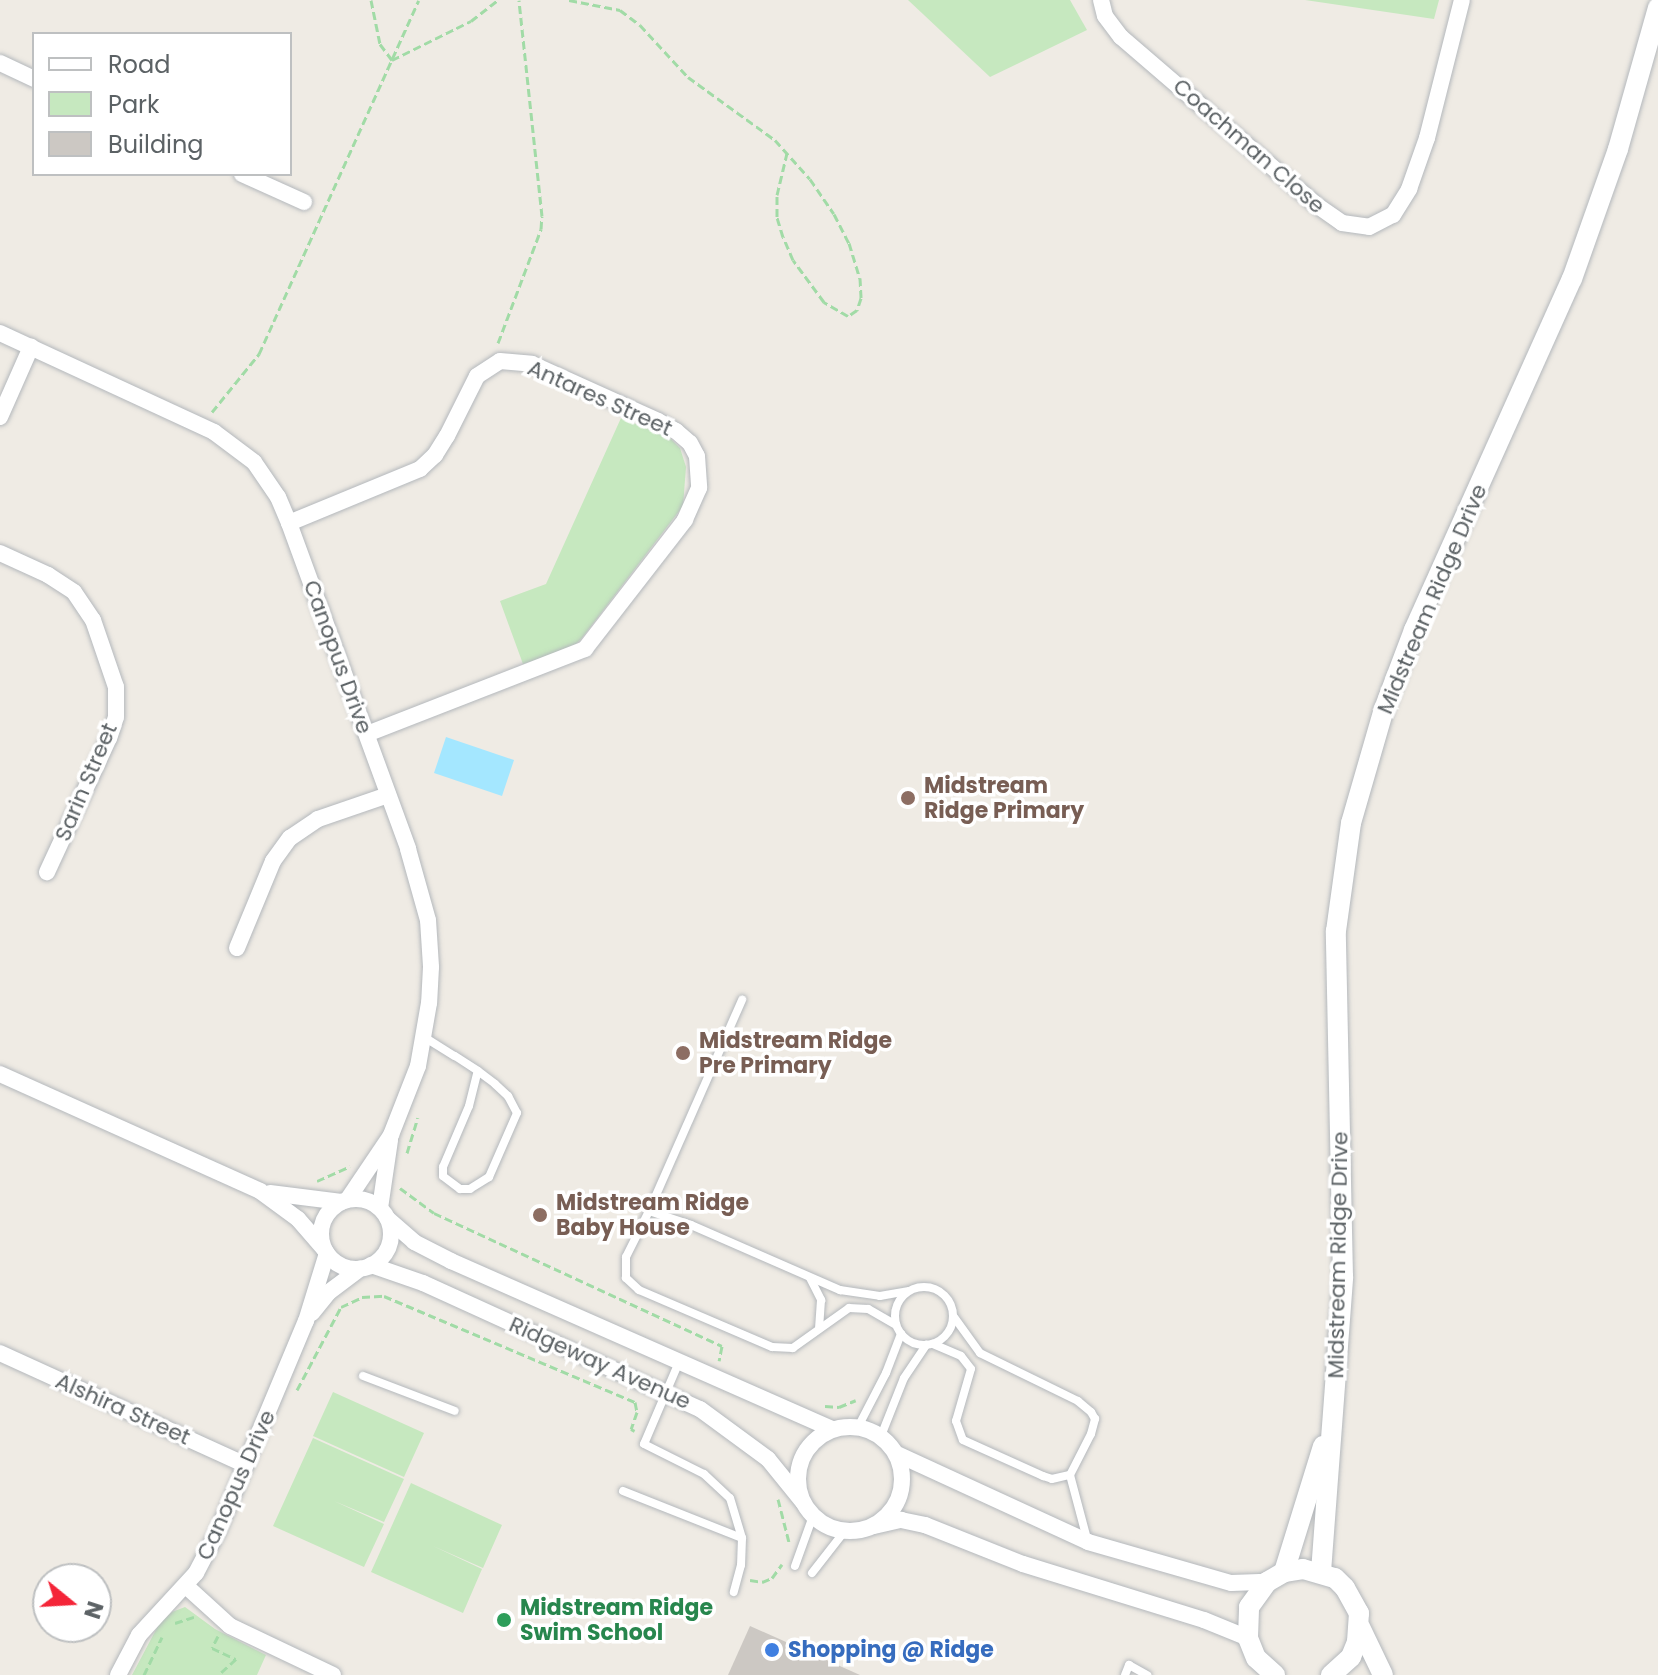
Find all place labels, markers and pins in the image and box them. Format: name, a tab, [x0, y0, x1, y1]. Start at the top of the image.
place label: Midstream Ridge Primary	[924, 772, 1084, 824]
marker: Midstream Ridge Primary	[899, 789, 917, 807]
place label: Midstream Ridge Pre Primary	[699, 1027, 892, 1078]
marker: Midstream Ridge Pre Primary	[674, 1044, 692, 1062]
place label: Midstream Ridge Baby House	[556, 1189, 749, 1240]
marker: Midstream Ridge Baby House	[531, 1206, 549, 1224]
place label: Midstream Ridge Swim School	[520, 1594, 713, 1646]
marker: Midstream Ridge Swim School	[495, 1611, 513, 1629]
place label: Shopping @ Ridge	[788, 1637, 994, 1663]
marker: Shopping @ Ridge	[763, 1641, 781, 1659]

